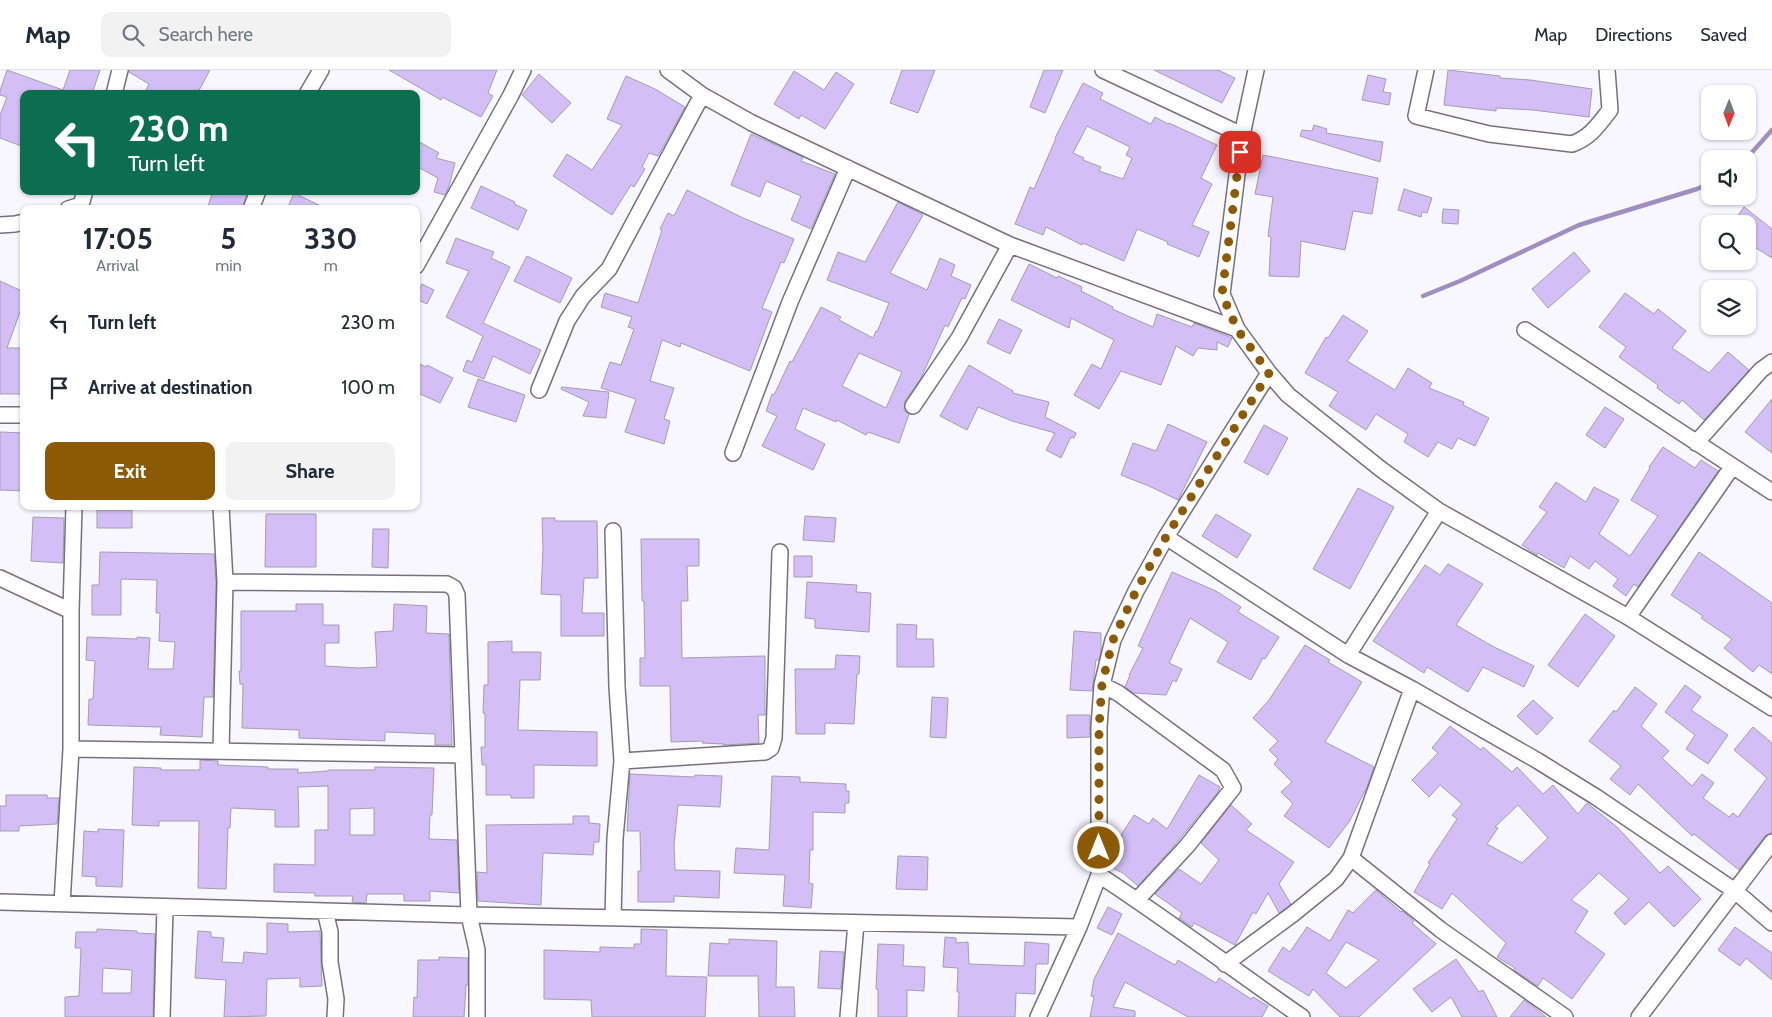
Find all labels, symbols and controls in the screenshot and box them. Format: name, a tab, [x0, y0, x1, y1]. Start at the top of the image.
search box	[101, 12, 451, 57]
text: Map	[25, 20, 71, 49]
icon: search	[119, 21, 147, 49]
text: Search here	[159, 23, 253, 46]
text: Map	[1534, 24, 1567, 46]
text: Directions	[1595, 24, 1672, 46]
text: Saved	[1700, 24, 1747, 46]
north arrow	[1701, 85, 1756, 140]
map controls	[1701, 85, 1756, 335]
text: 230 m	[128, 107, 228, 150]
icon: left	[45, 110, 110, 175]
pin	[1219, 131, 1261, 173]
icon: arrive	[1226, 138, 1254, 166]
text: Turn left	[128, 150, 205, 177]
button: sound	[1701, 150, 1756, 205]
button: search	[1701, 215, 1756, 270]
text: 17:05	[82, 220, 153, 257]
text: 5	[220, 220, 236, 257]
text: 330	[304, 220, 358, 257]
text: Arrival	[96, 256, 139, 275]
text: min	[215, 256, 242, 275]
text: m	[324, 256, 338, 275]
button: layers	[1701, 280, 1756, 335]
icon: left	[45, 309, 73, 337]
text: Turn left	[88, 311, 156, 334]
text: 230 m	[341, 311, 395, 334]
icon: arrive	[45, 374, 73, 402]
text: Arrive at destination	[88, 376, 252, 399]
text: 100 m	[341, 376, 395, 399]
button: Exit	[45, 442, 215, 500]
button: Share	[225, 442, 395, 500]
position arrow	[1072, 821, 1124, 873]

